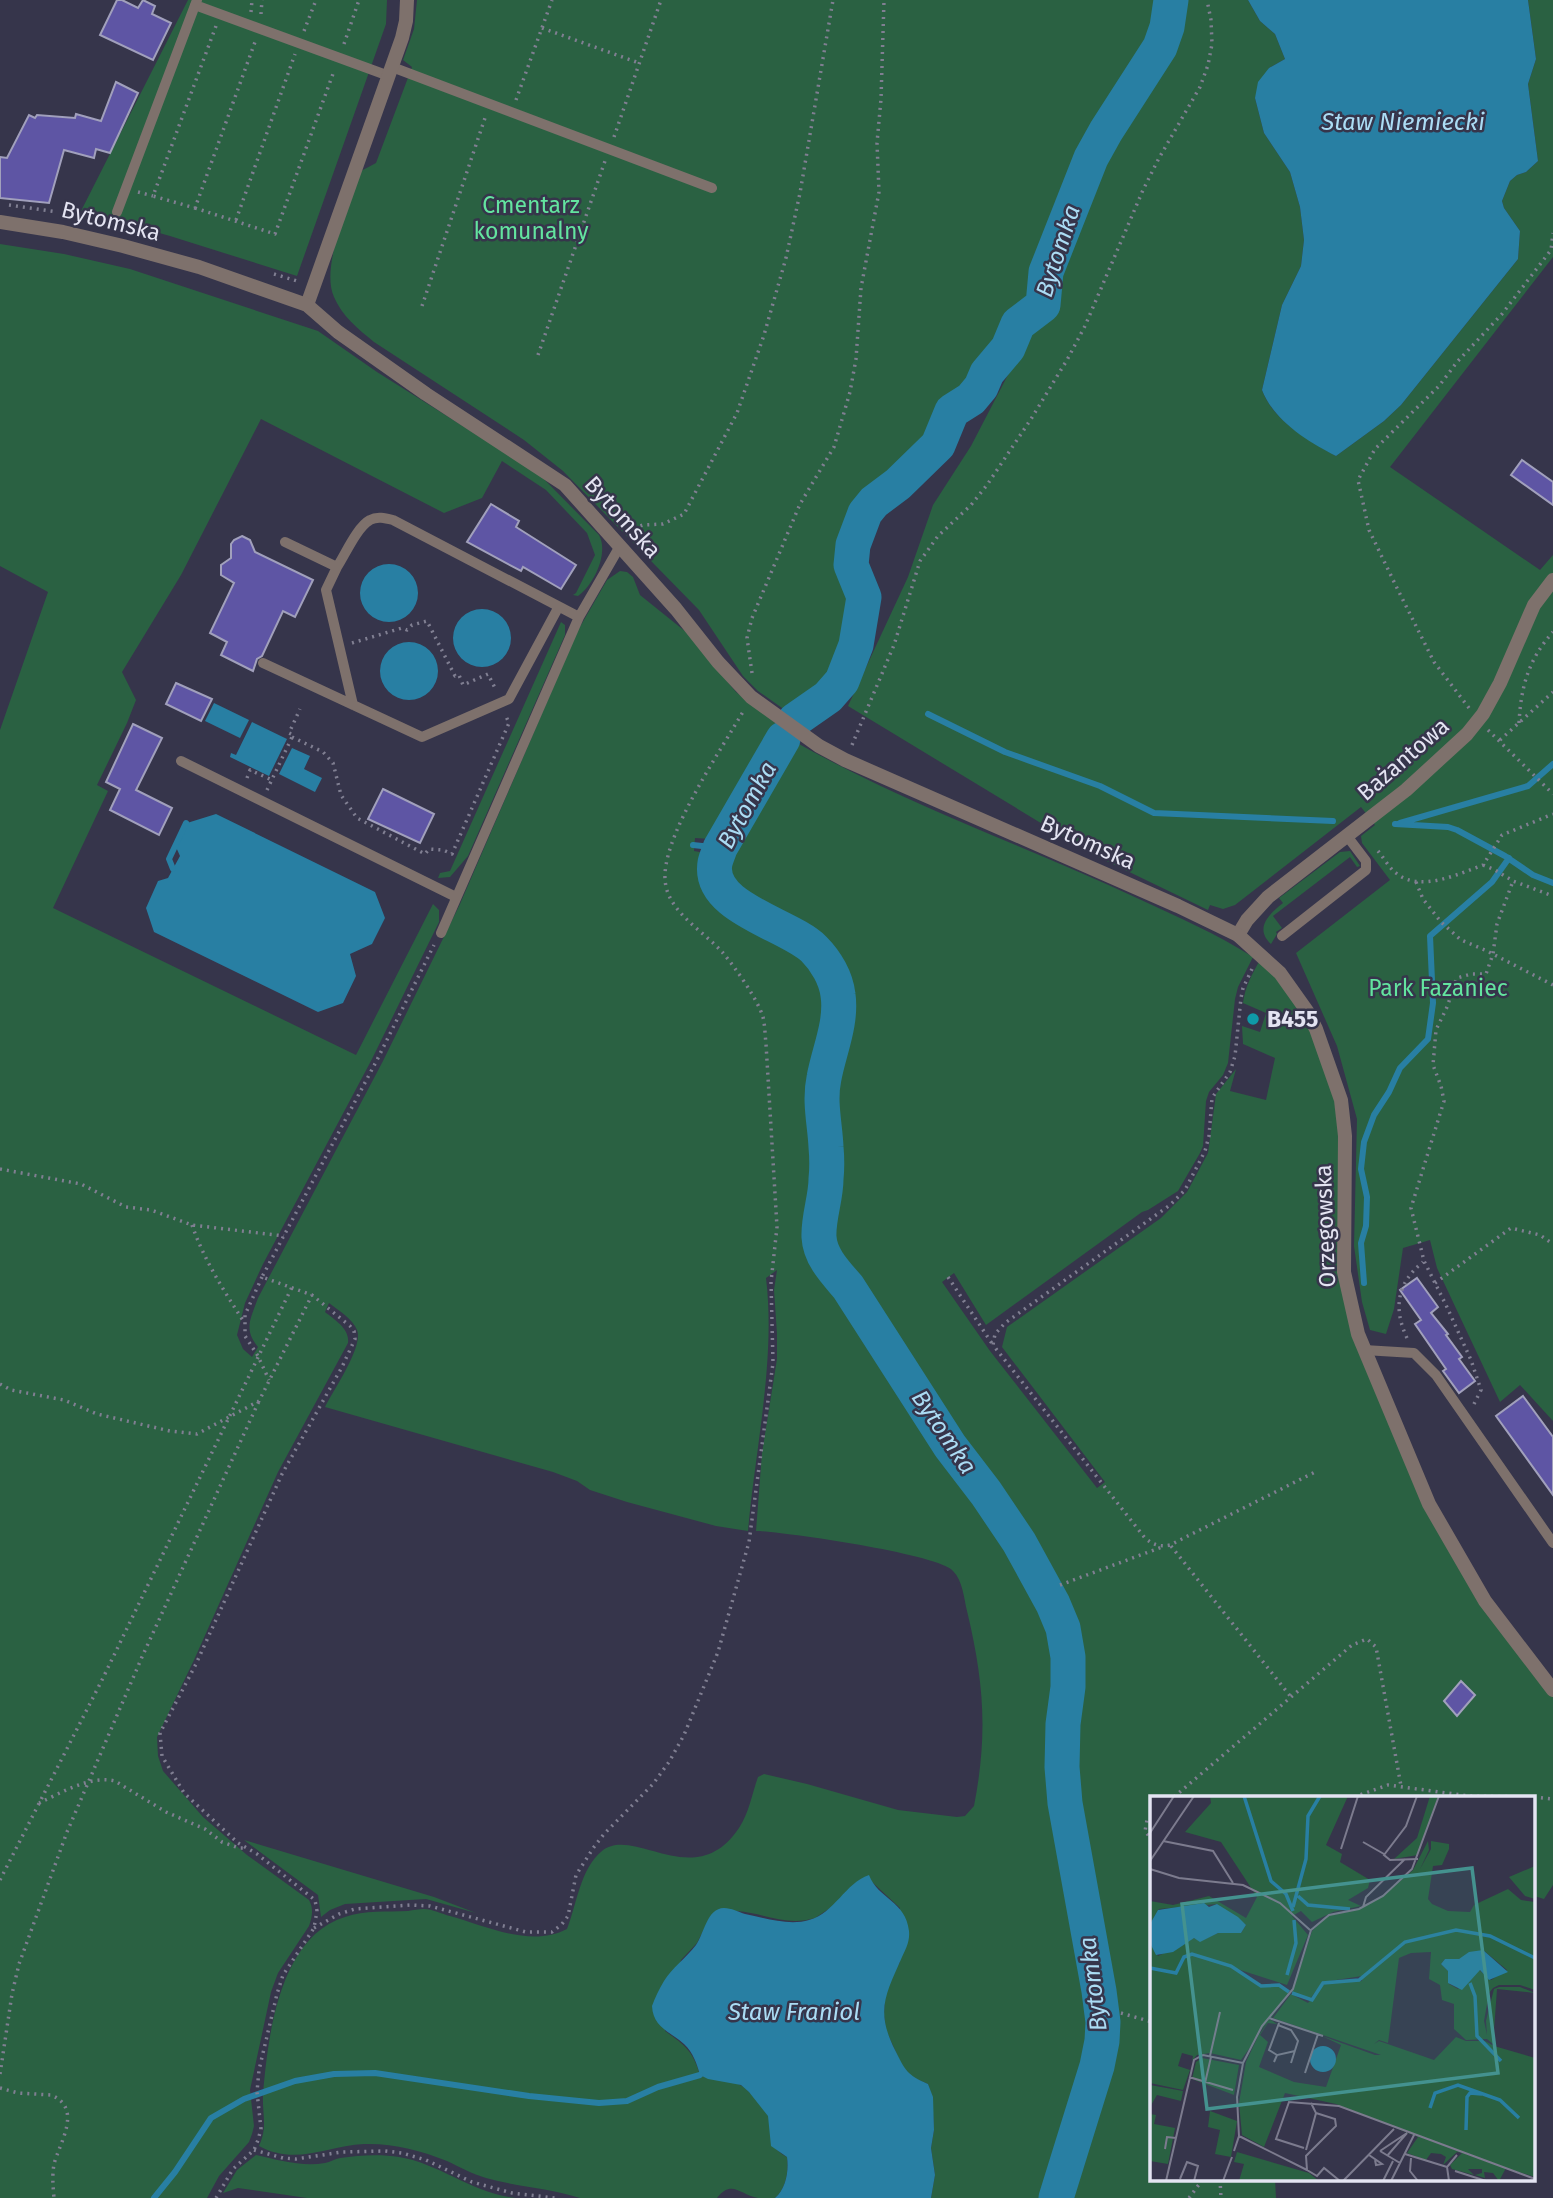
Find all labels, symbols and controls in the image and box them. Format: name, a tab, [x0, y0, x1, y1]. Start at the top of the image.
water label: Staw Niemiecki	[1320, 108, 1485, 136]
park label: Cmentarz komunalny	[473, 191, 589, 245]
street label: Bytomska	[59, 195, 163, 247]
water label: Bytomka	[1030, 201, 1086, 301]
street label: Bytomska	[579, 470, 667, 564]
street label: Bażantowa	[1351, 712, 1455, 806]
water label: Bytomka	[712, 757, 782, 853]
street label: Bytomska	[1036, 809, 1140, 875]
park label: Park Fazaniec	[1368, 974, 1508, 1002]
place label: B455	[1267, 1005, 1318, 1033]
marker: B455	[1245, 1011, 1261, 1027]
street label: Orzegowska	[1309, 1164, 1341, 1288]
water label: Bytomka	[906, 1385, 982, 1479]
inset map	[1150, 1796, 1536, 2180]
water label: Bytomka	[1073, 1935, 1113, 2033]
water label: Staw Franiol	[727, 1998, 860, 2026]

